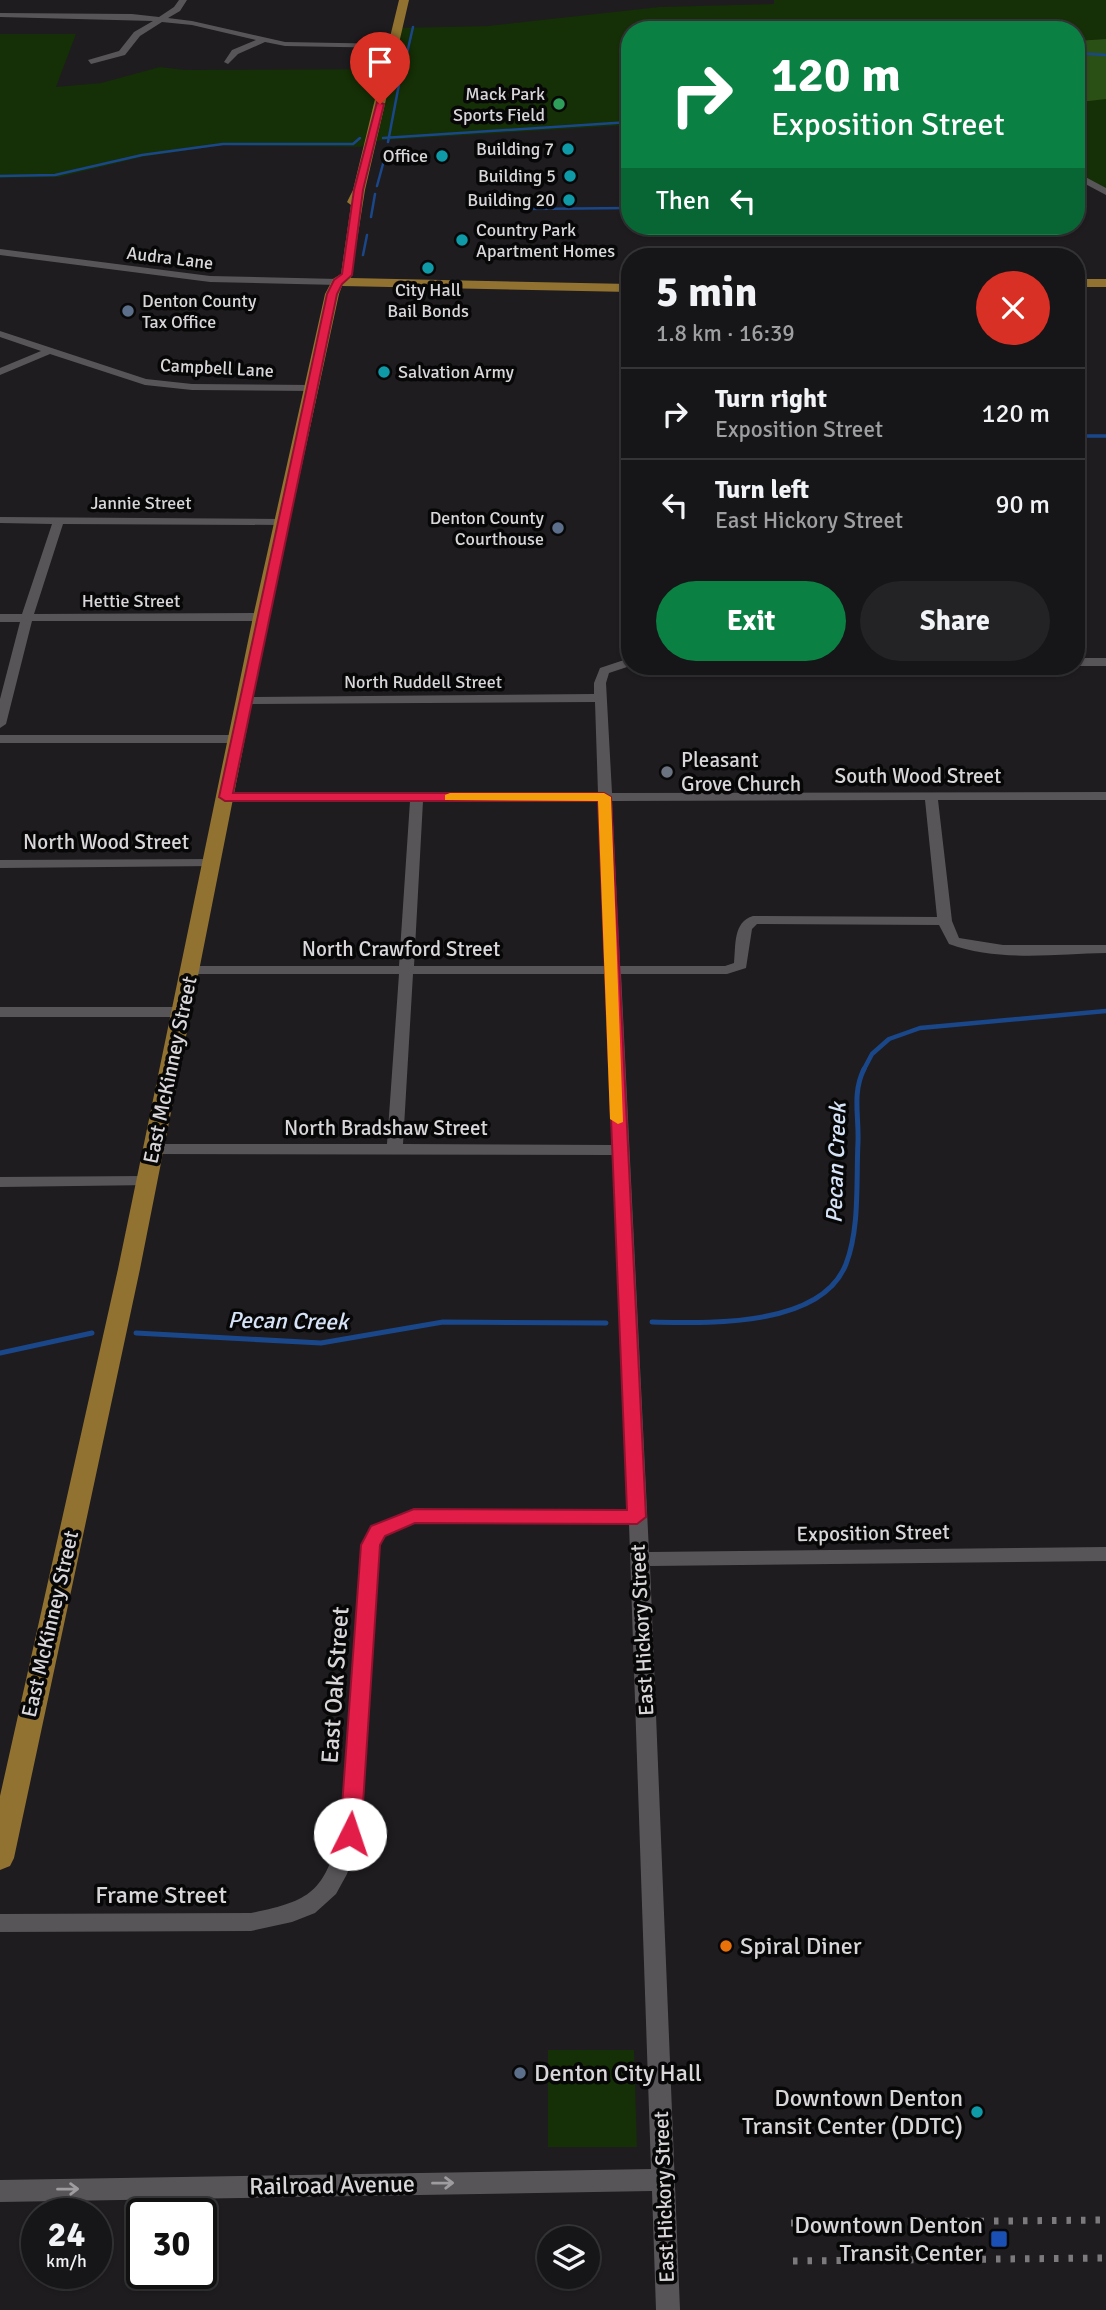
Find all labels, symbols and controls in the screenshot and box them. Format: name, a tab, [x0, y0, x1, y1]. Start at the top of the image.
pin	[350, 32, 410, 104]
icon: arrive	[361, 43, 399, 81]
text: 120 m	[771, 45, 901, 105]
icon: right	[656, 49, 747, 140]
place label: Mack Park Sports Field	[453, 83, 545, 126]
marker: Mack Park Sports Field	[551, 96, 567, 112]
text: Exposition Street	[771, 105, 1005, 144]
place label: Building 7	[476, 138, 554, 160]
marker: Building 7	[560, 141, 576, 157]
place label: Office	[383, 145, 428, 167]
marker: Office	[434, 148, 450, 164]
place label: Building 5	[478, 165, 556, 187]
marker: Building 5	[562, 168, 578, 184]
icon: left	[724, 182, 762, 220]
text: Then	[656, 185, 710, 217]
place label: Building 20	[467, 189, 555, 211]
marker: Building 20	[561, 192, 577, 208]
place label: Country Park Apartment Homes	[476, 219, 615, 262]
marker: Country Park Apartment Homes	[454, 232, 470, 248]
street label: Audra Lane	[126, 242, 214, 274]
marker: City Hall Bail Bonds	[420, 260, 436, 276]
text: 5 min	[656, 267, 757, 318]
button: close	[976, 271, 1050, 345]
place label: City Hall Bail Bonds	[387, 279, 469, 322]
place label: Denton County Tax Office	[142, 290, 257, 333]
marker: Denton County Tax Office	[120, 303, 136, 319]
text: 1.8 km · 16:39	[656, 319, 795, 348]
street label: Campbell Lane	[160, 354, 274, 382]
place label: Salvation Army	[398, 361, 514, 383]
marker: Salvation Army	[376, 364, 392, 380]
text: Turn right	[715, 383, 827, 415]
icon: right	[656, 395, 694, 433]
text: 120 m	[981, 398, 1050, 430]
text: Exposition Street	[715, 415, 883, 444]
text: Turn left	[715, 474, 809, 506]
icon: left	[656, 486, 694, 524]
text: 90 m	[995, 489, 1050, 521]
street label: Jannie Street	[90, 492, 192, 514]
text: East Hickory Street	[715, 506, 903, 535]
place label: Denton County Courthouse	[430, 507, 545, 550]
marker: Denton County Courthouse	[550, 520, 566, 536]
button: Exit	[656, 581, 846, 661]
button: Share	[860, 581, 1050, 661]
street label: Hettie Street	[82, 590, 180, 612]
street label: North Ruddell Street	[344, 671, 502, 693]
place label: Pleasant Grove Church	[681, 747, 801, 797]
street label: South Wood Street	[835, 763, 1001, 789]
marker: Pleasant Grove Church	[659, 764, 675, 780]
street label: North Wood Street	[23, 829, 189, 855]
street label: North Crawford Street	[302, 936, 500, 962]
street label: East McKinney Street	[137, 974, 203, 1166]
water label: Pecan Creek	[819, 1100, 853, 1224]
street label: North Bradshaw Street	[284, 1115, 488, 1141]
water label: Pecan Creek	[227, 1305, 351, 1337]
street label: Exposition Street	[796, 1519, 950, 1547]
street label: East McKinney Street	[16, 1528, 84, 1720]
street label: East Hickory Street	[625, 1544, 659, 1716]
street label: East Oak Street	[315, 1606, 355, 1764]
position arrow	[313, 1797, 387, 1871]
street label: Frame Street	[95, 1880, 227, 1910]
place label: Spiral Diner	[740, 1931, 862, 1961]
marker: Spiral Diner	[718, 1938, 734, 1954]
place label: Denton City Hall	[534, 2058, 702, 2088]
marker: Denton City Hall	[512, 2065, 528, 2081]
place label: Downtown Denton Transit Center (DDTC)	[742, 2083, 963, 2141]
marker: Downtown Denton Transit Center (DDTC)	[969, 2104, 985, 2120]
street label: East Hickory Street	[648, 2111, 680, 2283]
street label: Railroad Avenue	[249, 2169, 415, 2201]
one-way arrow	[431, 2177, 454, 2190]
one-way arrow	[56, 2183, 79, 2196]
speed limit sign: 30	[126, 2198, 217, 2289]
place label: Downtown Denton Transit Center	[794, 2210, 983, 2268]
text: 24	[48, 2213, 85, 2256]
map controls	[537, 2226, 600, 2289]
button: layers	[537, 2226, 600, 2289]
marker: Downtown Denton Transit Center	[989, 2229, 1009, 2249]
text: km/h	[46, 2250, 87, 2272]

